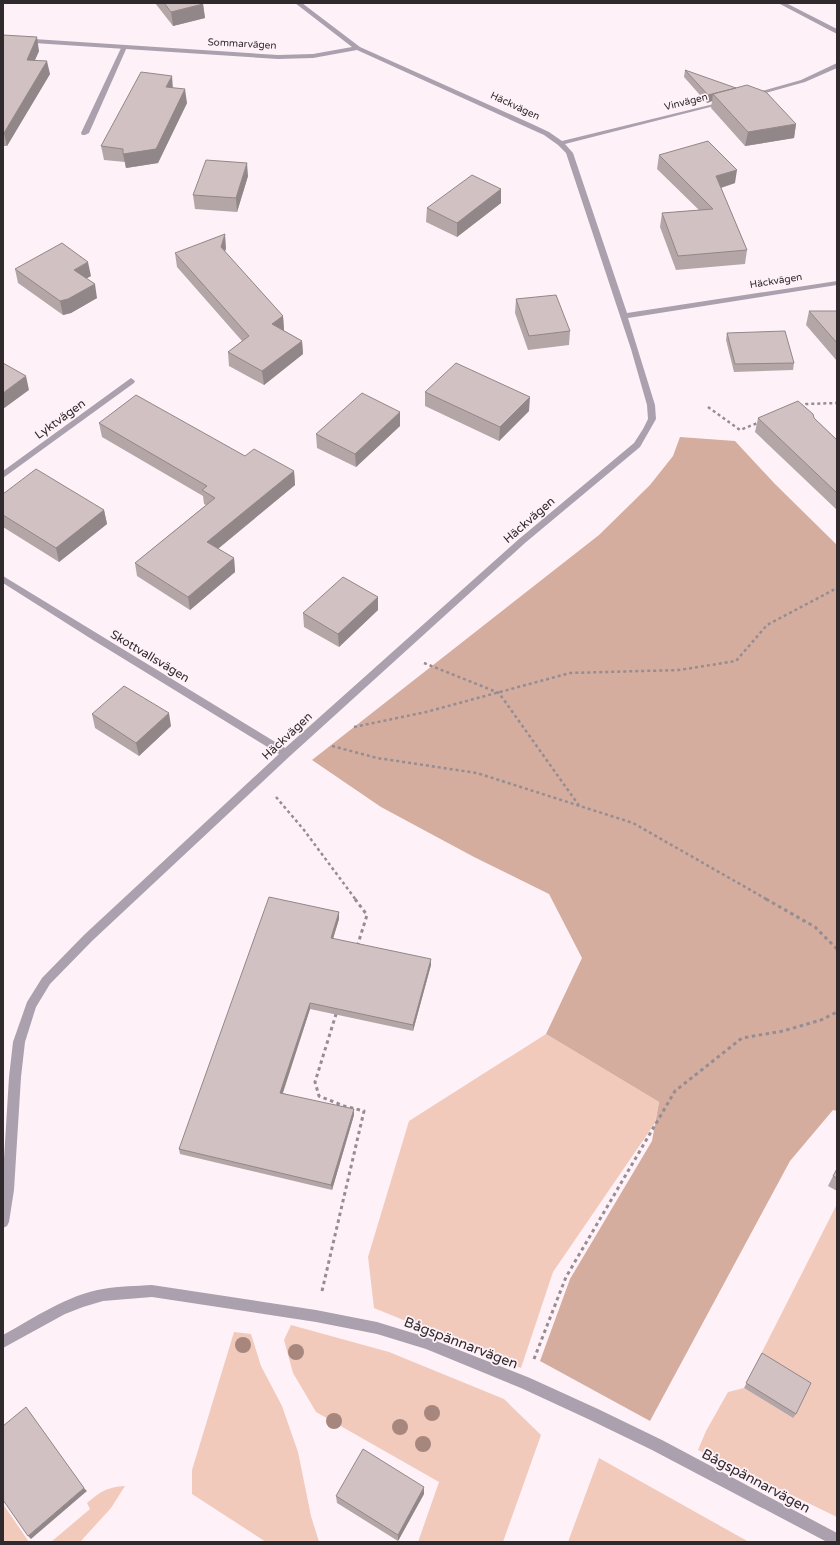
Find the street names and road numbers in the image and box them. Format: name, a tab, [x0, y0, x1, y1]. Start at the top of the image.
street label: Sommarvägen	[207, 36, 277, 52]
street label: Häckvägen	[489, 89, 541, 123]
street label: Vinvägen	[663, 91, 709, 113]
street label: Häckvägen	[749, 271, 803, 291]
street label: Lyktvägen	[32, 396, 88, 442]
street label: Häckvägen	[500, 494, 558, 546]
street label: Skottvallsvägen	[108, 627, 192, 685]
street label: Häckvägen	[259, 709, 315, 763]
street label: Bågspännarvägen	[402, 1313, 520, 1373]
street label: Bågspännarvägen	[699, 1445, 813, 1517]

